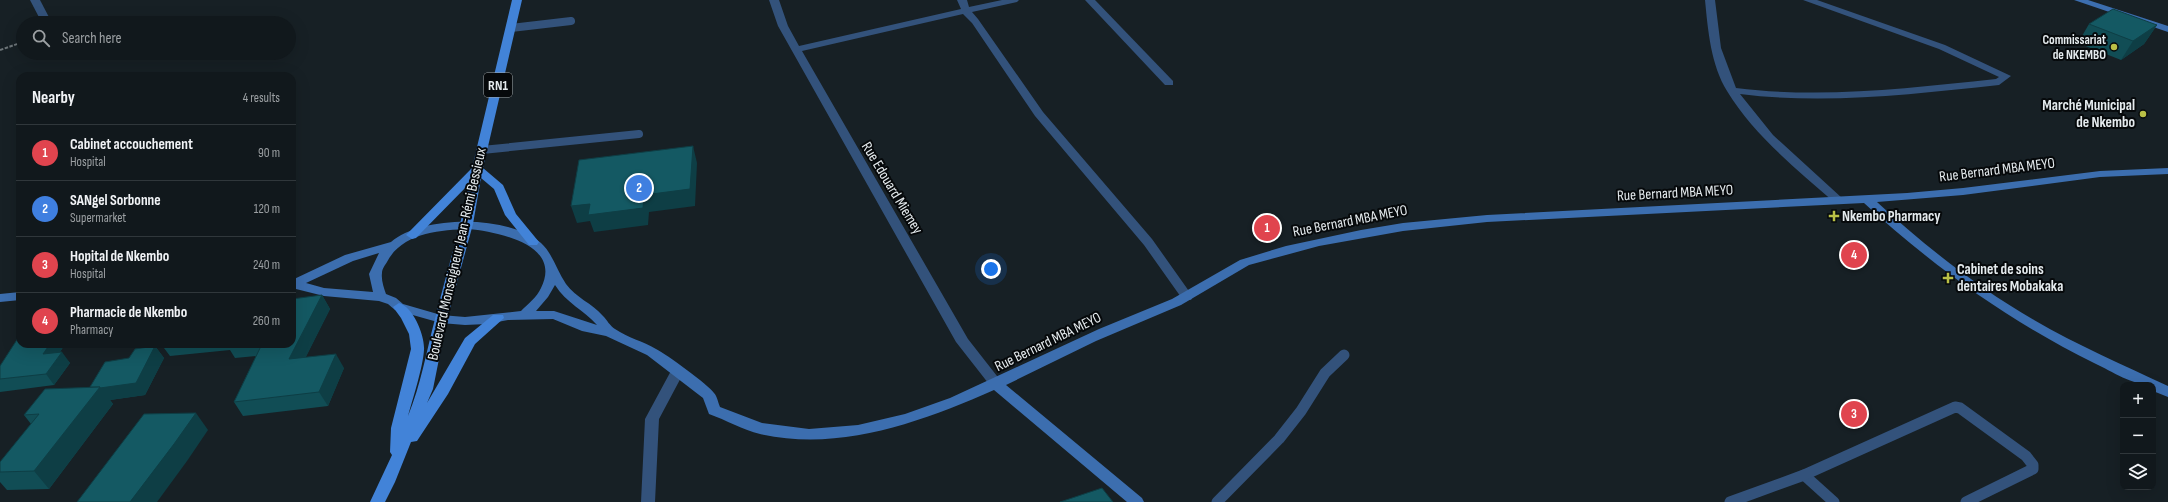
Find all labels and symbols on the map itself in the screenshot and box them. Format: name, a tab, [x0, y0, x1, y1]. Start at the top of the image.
place label: Commissariat de NKEMBO	[2042, 32, 2107, 63]
marker: Commissariat de NKEMBO	[2109, 42, 2119, 52]
road number: RN1	[484, 73, 512, 97]
place label: Marché Municipal de Nkembo	[2042, 96, 2135, 132]
marker: Marché Municipal de Nkembo	[2138, 109, 2148, 119]
street label: Rue Edouard Miemey	[857, 139, 927, 238]
street label: Boulevard Monseigneur Jean-Rémi Bessieux	[423, 146, 491, 362]
street label: Rue Bernard MBA MEYO	[1938, 153, 2056, 187]
pin: 2	[626, 173, 652, 203]
street label: Rue Bernard MBA MEYO	[1616, 180, 1734, 206]
street label: Rue Bernard MBA MEYO	[1291, 201, 1409, 241]
place label: Nkembo Pharmacy	[1842, 207, 1941, 226]
marker: Nkembo Pharmacy	[1829, 211, 1839, 221]
pin: 1	[1254, 213, 1280, 243]
pin: 4	[1841, 240, 1867, 270]
your location	[981, 259, 1001, 279]
place label: Cabinet de soins dentaires Mobakaka	[1957, 260, 2063, 296]
marker: Cabinet de soins dentaires Mobakaka	[1942, 272, 1954, 284]
street label: Rue Bernard MBA MEYO	[992, 308, 1104, 376]
pin: 3	[1841, 399, 1867, 429]

